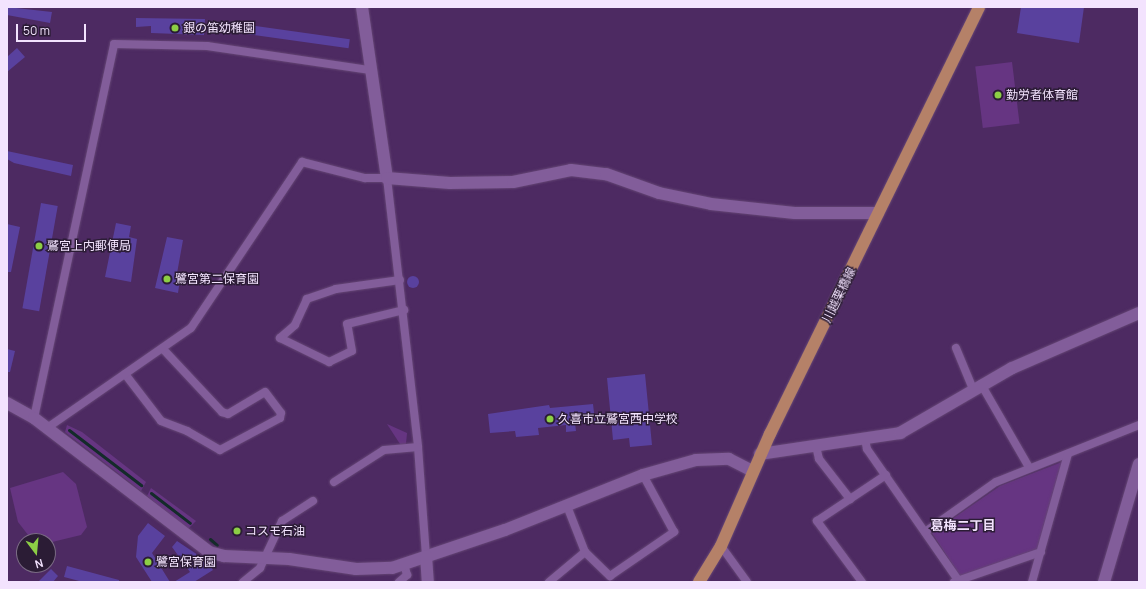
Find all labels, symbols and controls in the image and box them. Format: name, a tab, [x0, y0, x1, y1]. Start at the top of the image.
scale bar	[18, 16, 88, 42]
place label: 銀の笛幼稚園	[183, 21, 255, 35]
text: 50 m	[23, 22, 50, 39]
marker: 銀の笛幼稚園	[170, 23, 180, 33]
place label: 勤労者体育館	[1006, 88, 1078, 102]
marker: 勤労者体育館	[993, 90, 1003, 100]
place label: 鷲宮上内郵便局	[47, 239, 131, 253]
marker: 鷲宮上内郵便局	[34, 241, 44, 251]
street label: 川越栗橋線	[819, 265, 859, 325]
place label: 鷺宮第二保育園	[175, 272, 259, 286]
marker: 鷺宮第二保育園	[162, 274, 172, 284]
place label: 久喜市立鷲宮西中学校	[558, 412, 678, 426]
marker: 久喜市立鷲宮西中学校	[545, 414, 555, 424]
district label: 葛梅二丁目	[931, 517, 995, 533]
place label: コスモ石油	[245, 524, 305, 538]
marker: コスモ石油	[232, 526, 242, 536]
north arrow	[16, 533, 56, 573]
place label: 鷺宮保育園	[156, 555, 216, 569]
text: N	[33, 556, 45, 572]
marker: 鷺宮保育園	[143, 557, 153, 567]

